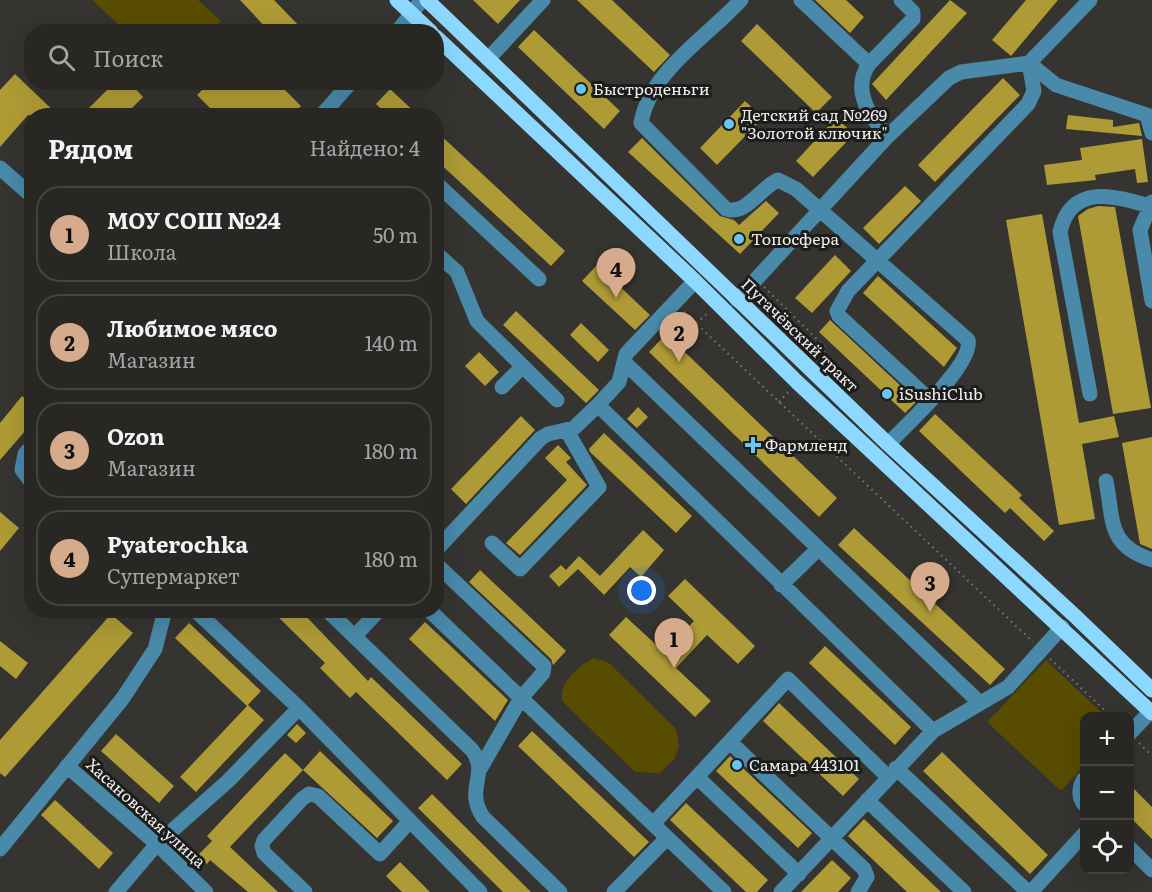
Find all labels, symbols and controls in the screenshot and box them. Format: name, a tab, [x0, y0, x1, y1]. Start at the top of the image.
search box	[24, 24, 444, 90]
icon: search	[45, 41, 78, 74]
text: Поиск	[93, 41, 163, 74]
place label: Быстроденьги	[593, 76, 710, 100]
marker: Быстроденьги	[574, 82, 588, 96]
place label: Детский сад №269 "Золотой ключик"	[741, 102, 888, 144]
marker: Детский сад №269 "Золотой ключик"	[722, 117, 736, 131]
text: Рядом	[48, 128, 133, 167]
text: Найдено: 4	[309, 132, 420, 162]
text: МОУ СОШ №24	[107, 203, 281, 236]
text: 1	[65, 219, 74, 249]
text: 50 m	[373, 219, 418, 249]
place label: Топосфера	[751, 226, 839, 250]
marker: Топосфера	[732, 232, 746, 246]
text: Школа	[107, 236, 177, 266]
pin: 4	[596, 248, 636, 298]
street label: Пугачёвский тракт	[737, 272, 865, 397]
text: Любимое мясо	[107, 311, 278, 344]
pin: 2	[660, 312, 698, 362]
text: 2	[64, 327, 75, 357]
text: 140 m	[365, 327, 418, 357]
text: Магазин	[107, 344, 196, 374]
place label: iSushiClub	[899, 381, 983, 405]
marker: iSushiClub	[880, 387, 894, 401]
text: Ozon	[107, 419, 164, 452]
place label: Фармленд	[765, 432, 848, 456]
text: 3	[64, 435, 75, 465]
text: 180 m	[364, 435, 418, 465]
marker: Фармленд	[746, 438, 760, 452]
text: Магазин	[107, 452, 196, 482]
text: Pyaterochka	[107, 527, 248, 560]
text: 4	[63, 543, 76, 573]
text: 180 m	[364, 543, 418, 573]
text: Супермаркет	[107, 560, 240, 590]
pin: 3	[910, 562, 950, 612]
your location	[627, 576, 656, 605]
pin: 1	[654, 618, 694, 668]
map controls	[1080, 712, 1134, 874]
button: +	[1080, 712, 1134, 766]
street label: Хасановская улица	[82, 752, 212, 873]
place label: Самара 443101	[749, 752, 860, 776]
marker: Самара 443101	[730, 758, 744, 772]
button: −	[1080, 766, 1134, 820]
button: locate	[1080, 820, 1134, 874]

